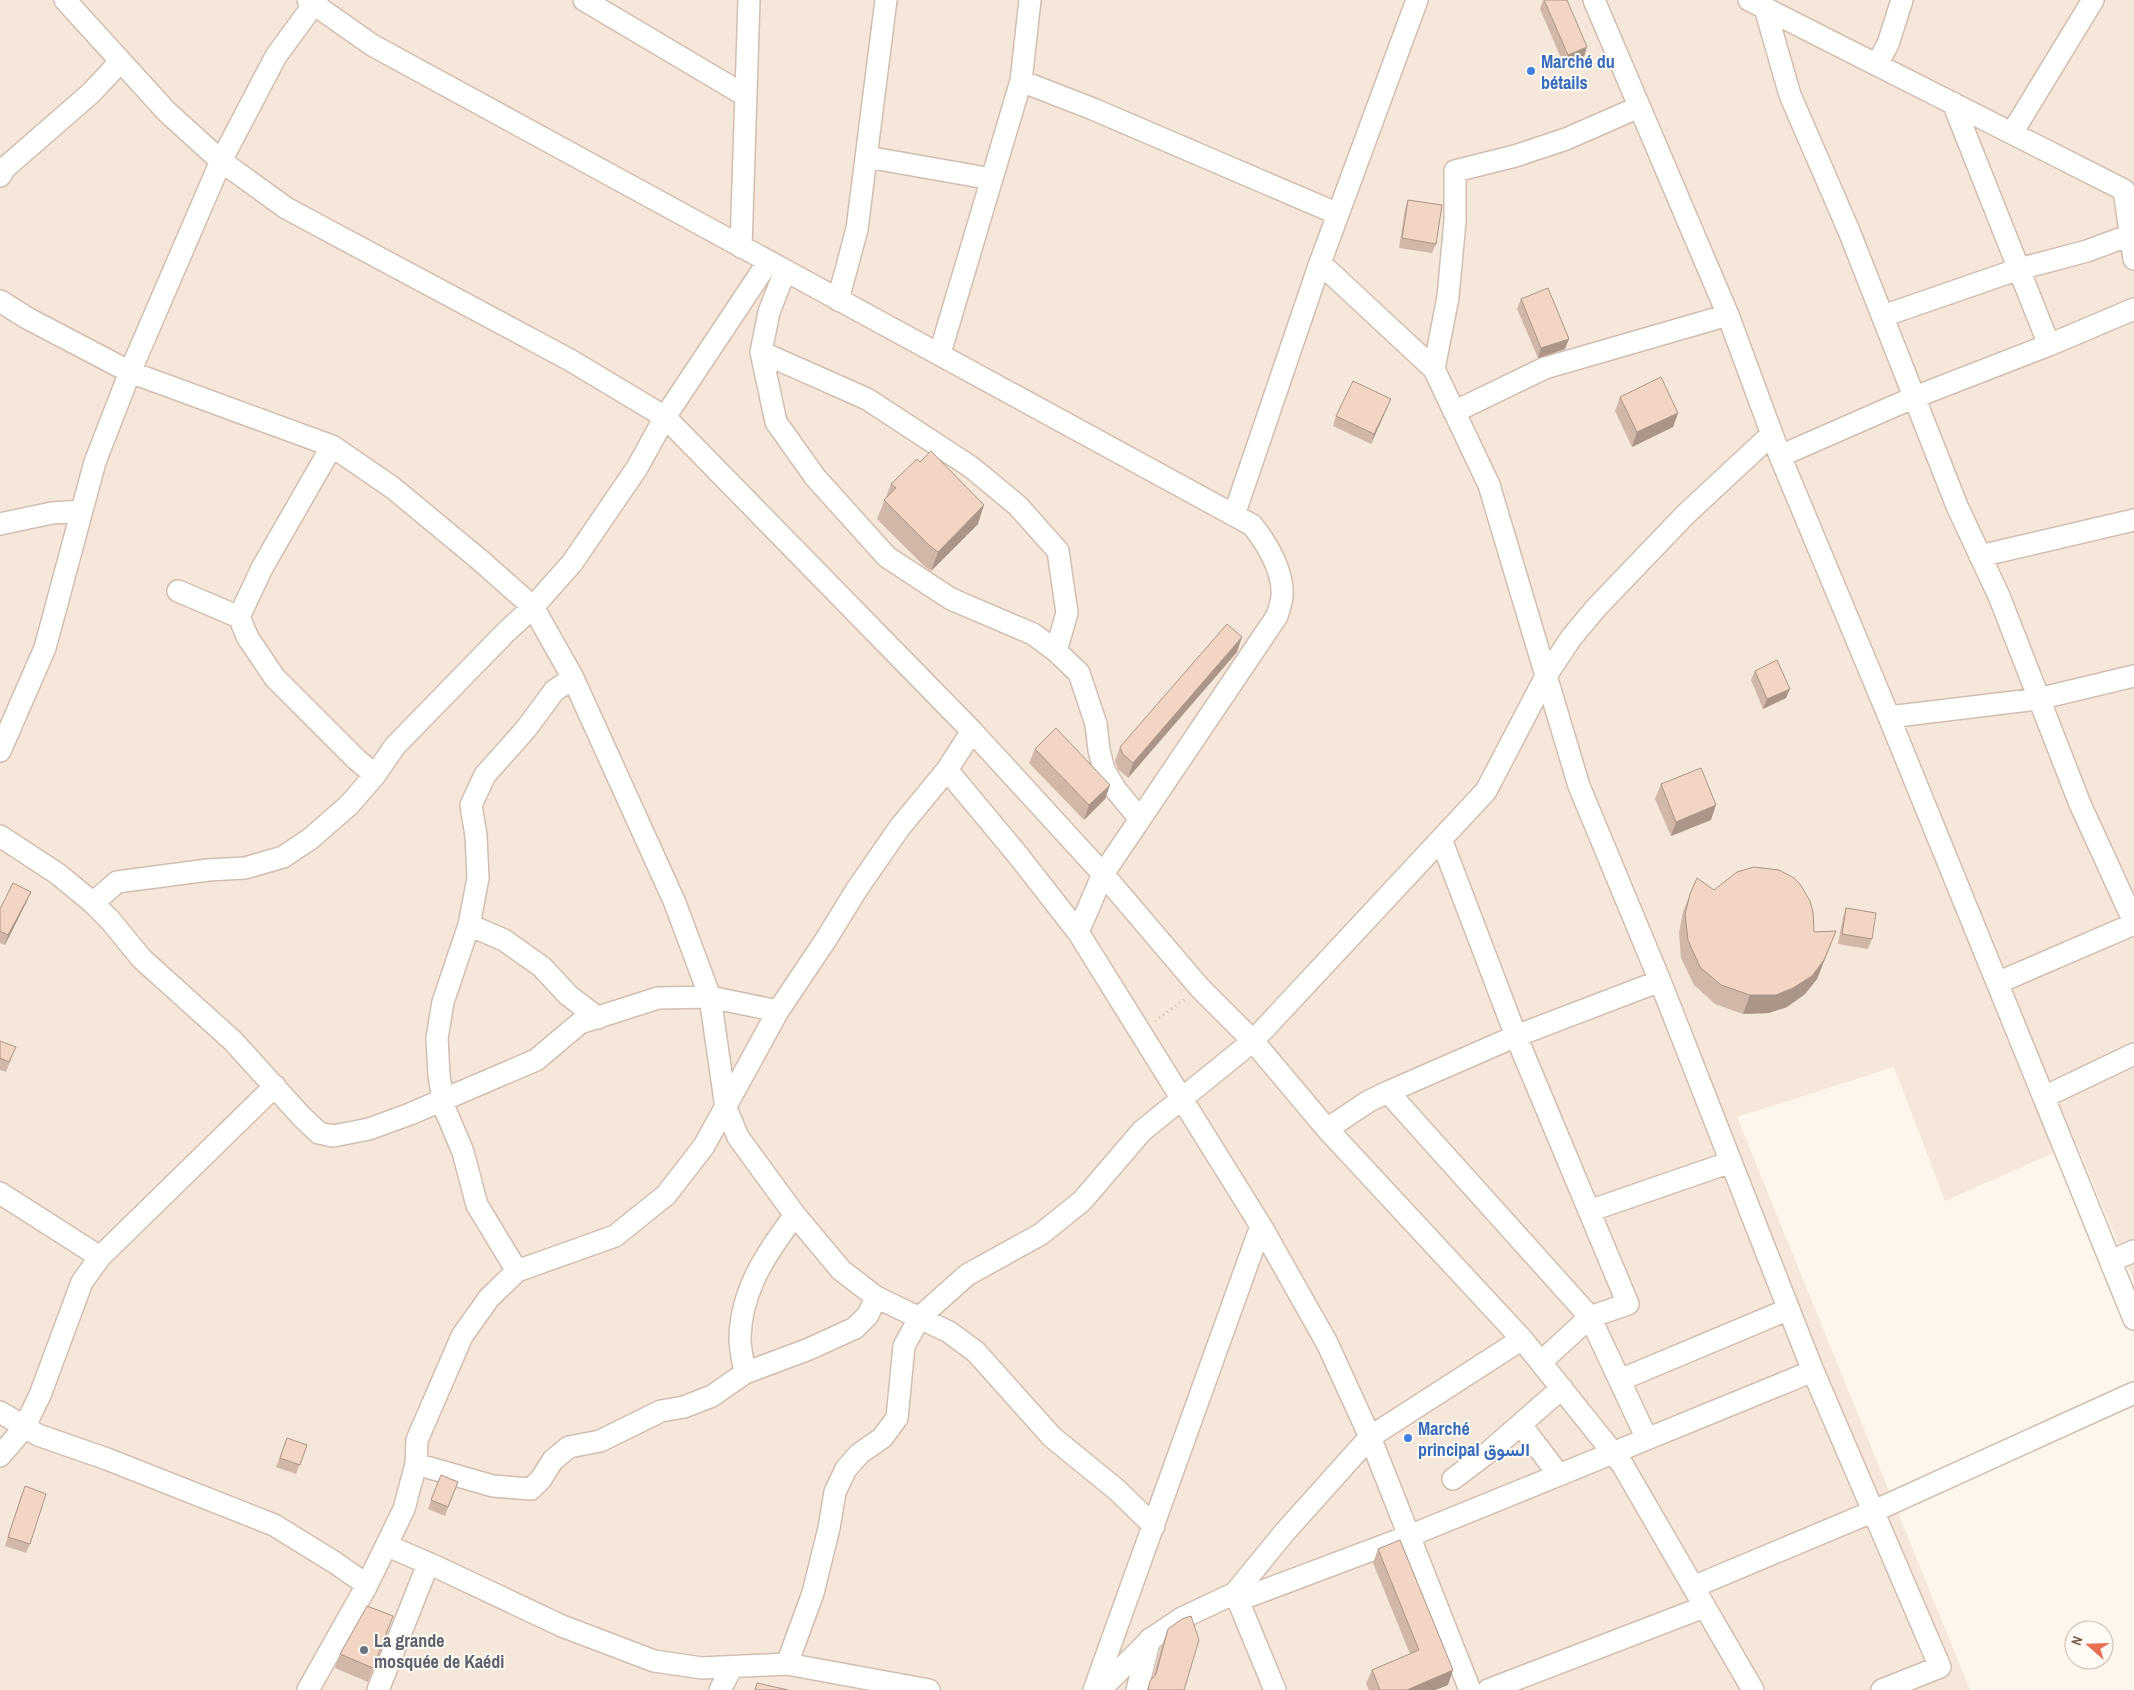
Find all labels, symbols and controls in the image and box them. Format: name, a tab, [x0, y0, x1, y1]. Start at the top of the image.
place label: Marché du bétails	[1541, 49, 1615, 95]
marker: Marché du bétails	[1525, 65, 1537, 77]
place label: Marché principal السوق	[1418, 1416, 1530, 1462]
marker: Marché principal السوق	[1402, 1432, 1414, 1444]
north arrow	[2064, 1620, 2114, 1670]
place label: La grande mosquée de Kaédi	[374, 1628, 504, 1674]
text: N	[2067, 1634, 2087, 1648]
marker: La grande mosquée de Kaédi	[358, 1644, 370, 1656]

